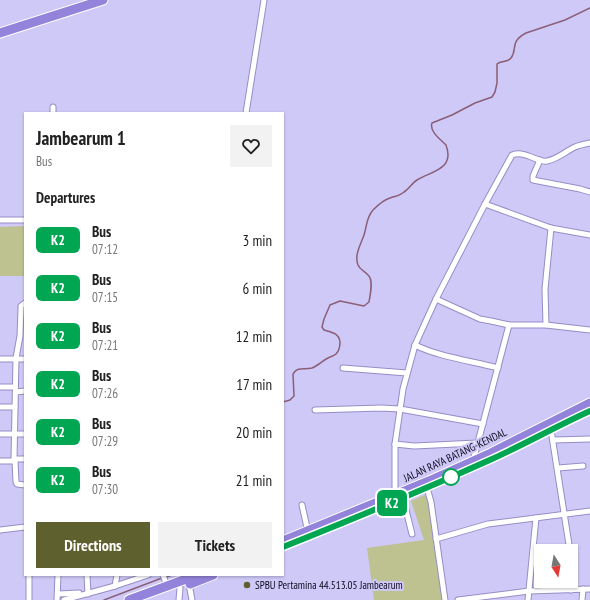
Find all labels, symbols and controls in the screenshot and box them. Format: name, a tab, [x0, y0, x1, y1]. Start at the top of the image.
button: heart	[230, 125, 272, 167]
text: Jambearum 1	[36, 126, 126, 150]
text: Bus	[36, 153, 52, 170]
text: Departures	[36, 188, 95, 207]
text: Bus	[92, 222, 111, 241]
text: K2	[51, 231, 65, 249]
text: 3 min	[242, 231, 272, 250]
text: 07:12	[92, 241, 118, 258]
text: Bus	[92, 270, 111, 289]
text: K2	[51, 279, 65, 297]
text: 6 min	[242, 279, 272, 298]
text: 07:15	[92, 289, 118, 306]
text: Bus	[92, 318, 111, 337]
text: K2	[51, 327, 65, 345]
text: 12 min	[236, 327, 272, 346]
text: 07:21	[92, 337, 118, 354]
text: Bus	[92, 366, 111, 385]
text: K2	[51, 375, 65, 393]
text: 17 min	[236, 375, 272, 394]
text: 07:26	[92, 385, 118, 402]
text: Bus	[92, 414, 111, 433]
text: K2	[51, 423, 65, 441]
text: 20 min	[236, 423, 272, 442]
street label: JALAN RAYA BATANG-KENDAL	[400, 425, 509, 485]
text: 07:29	[92, 433, 118, 450]
text: Bus	[92, 462, 111, 481]
unlabelled marker	[442, 468, 460, 486]
text: K2	[51, 471, 65, 489]
text: 21 min	[236, 471, 272, 490]
text: 07:30	[92, 481, 118, 498]
line badge: K2	[374, 490, 410, 516]
text: K2	[385, 494, 399, 512]
button: Directions	[36, 522, 150, 568]
button: Tickets	[158, 522, 272, 568]
north arrow	[534, 544, 578, 588]
map controls	[534, 544, 578, 588]
place label: SPBU Pertamina 44.513.05 Jambearum	[255, 578, 403, 592]
marker: SPBU Pertamina 44.513.05 Jambearum	[242, 580, 252, 590]

